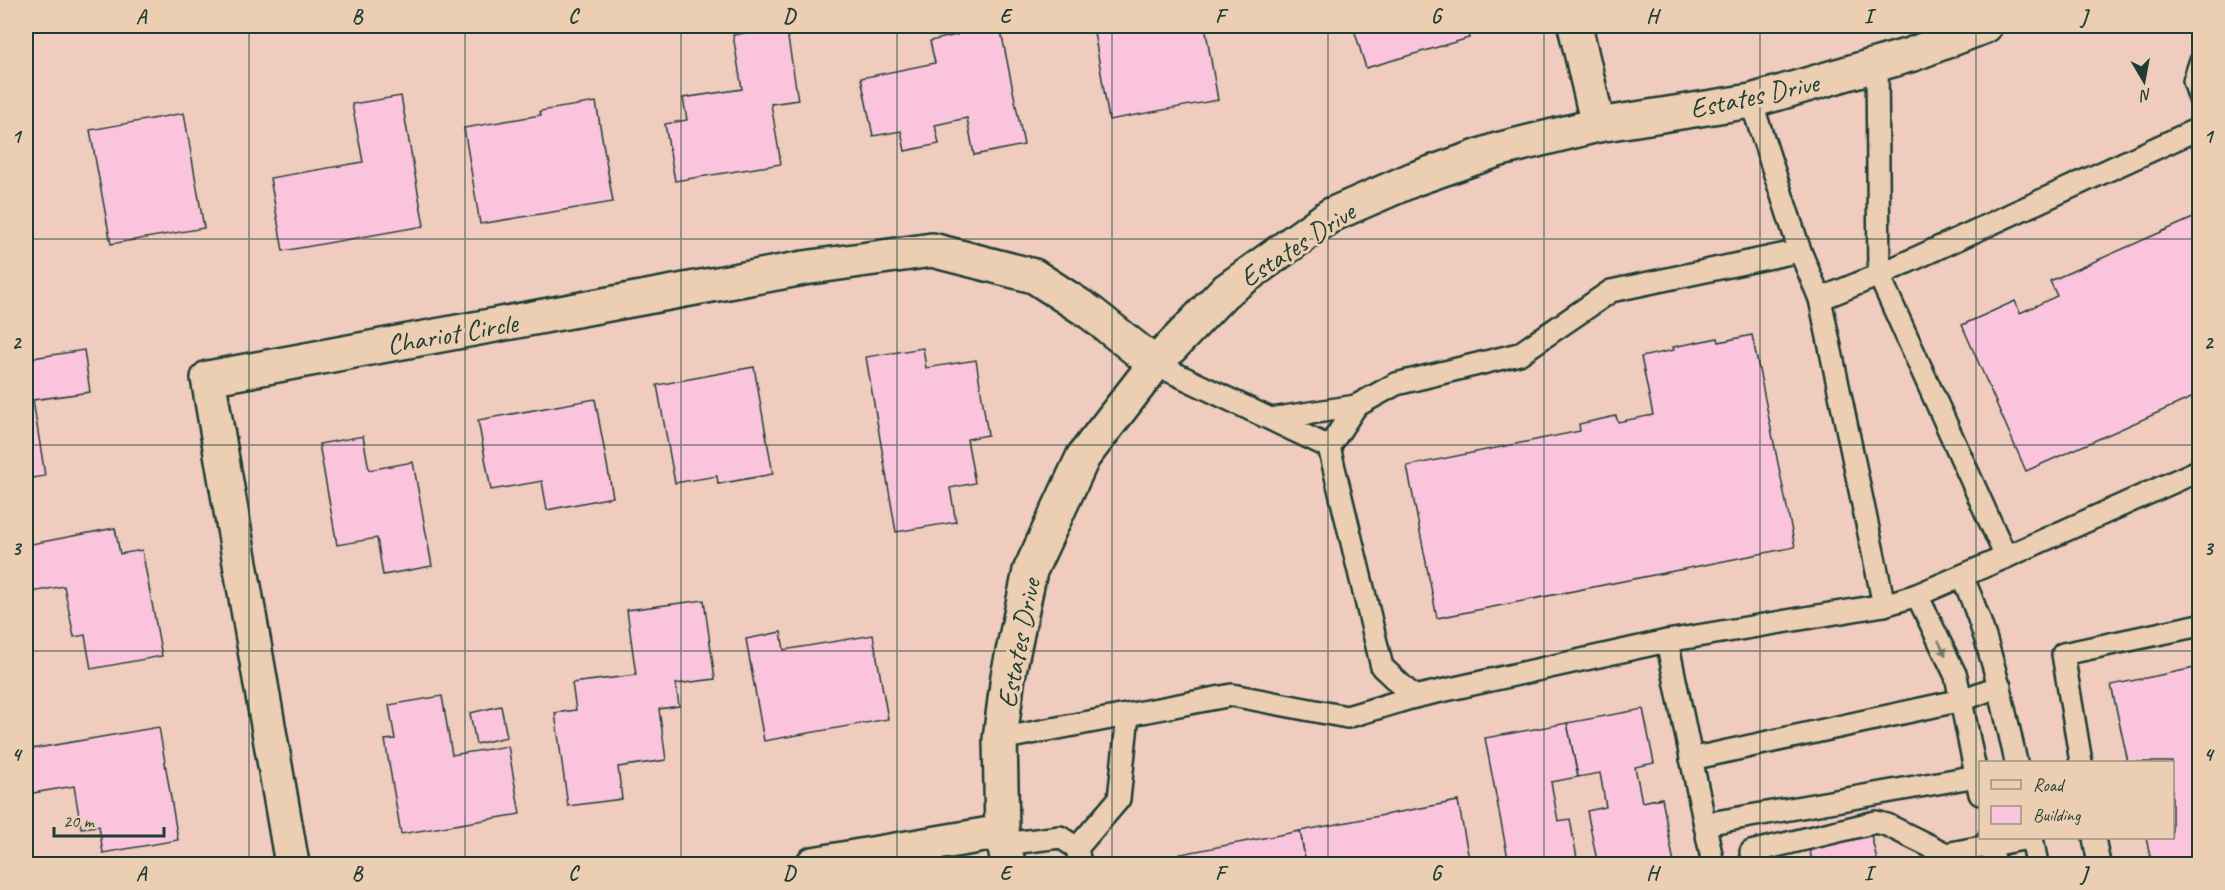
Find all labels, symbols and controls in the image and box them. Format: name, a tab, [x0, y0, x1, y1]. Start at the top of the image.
text: A	[136, 4, 148, 29]
text: B	[352, 4, 364, 29]
text: C	[568, 4, 580, 29]
text: D	[783, 4, 797, 29]
text: E	[1000, 4, 1014, 29]
text: F	[1215, 4, 1229, 29]
text: G	[1431, 4, 1444, 29]
text: H	[1646, 4, 1661, 29]
text: I	[1864, 4, 1877, 29]
text: J	[2079, 4, 2091, 29]
north arrow	[2114, 51, 2174, 111]
street label: Estates Drive	[1687, 64, 1823, 126]
text: N	[2137, 84, 2153, 106]
text: 1	[12, 124, 23, 149]
text: 1	[2204, 124, 2215, 149]
street label: Estates Drive	[1233, 193, 1363, 295]
street label: Chariot Circle	[384, 304, 522, 362]
text: 2	[12, 330, 23, 355]
text: 2	[2204, 330, 2215, 355]
text: 3	[12, 536, 23, 561]
text: 3	[2204, 536, 2215, 561]
street label: Estates Drive	[989, 574, 1048, 710]
one-way arrow	[1938, 639, 1947, 656]
text: 4	[12, 742, 24, 767]
text: 4	[2204, 742, 2216, 767]
legend	[1979, 761, 2174, 839]
text: Road	[2033, 774, 2066, 796]
scale bar	[54, 800, 164, 838]
text: Building	[2033, 804, 2082, 826]
text: 20 m	[63, 810, 96, 832]
text: A	[136, 861, 148, 886]
text: B	[352, 861, 364, 886]
text: C	[568, 861, 580, 886]
text: D	[783, 861, 797, 886]
text: E	[1000, 861, 1014, 886]
text: F	[1215, 861, 1229, 886]
text: G	[1431, 861, 1444, 886]
text: H	[1646, 861, 1661, 886]
text: I	[1864, 861, 1877, 886]
text: J	[2079, 861, 2091, 886]

